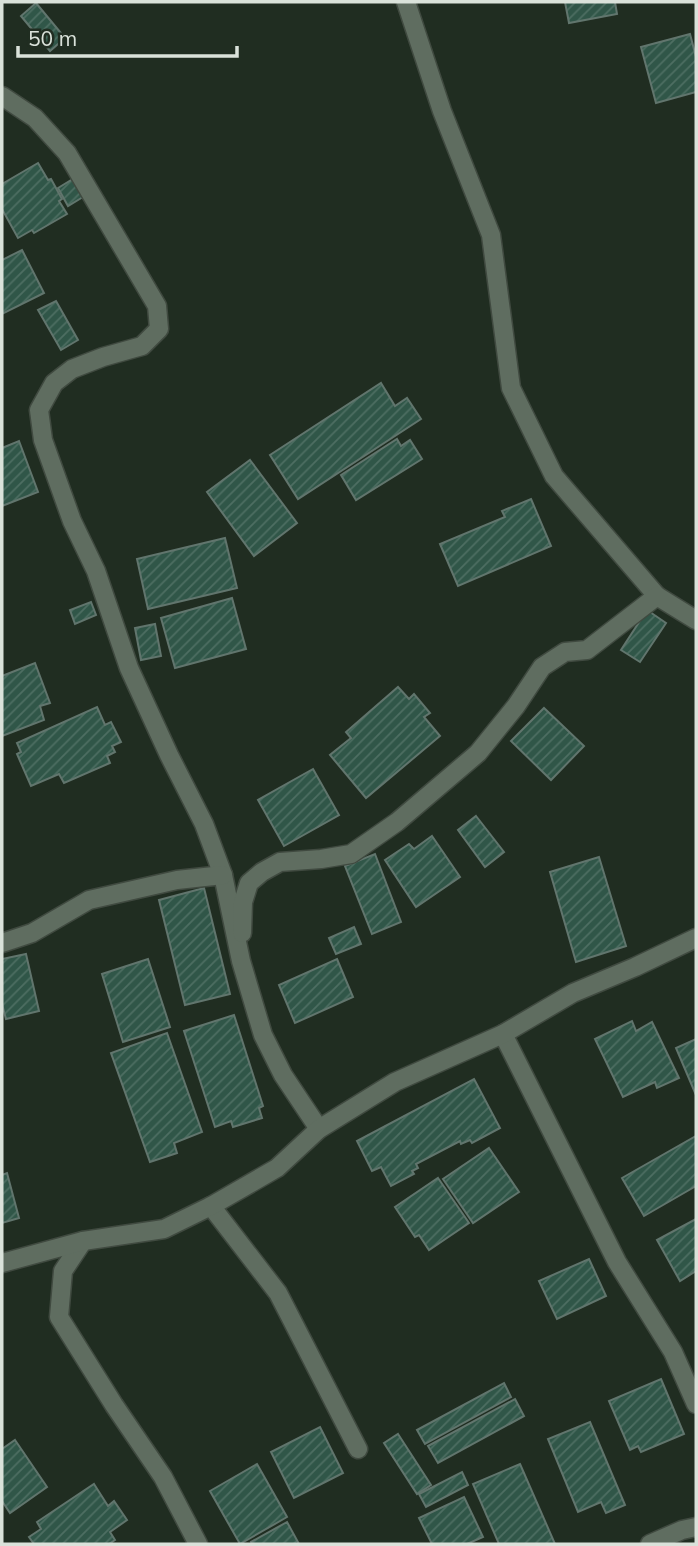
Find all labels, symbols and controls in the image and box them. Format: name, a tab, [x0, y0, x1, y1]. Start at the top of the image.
scale bar	[18, 14, 236, 58]
text: 50 m	[28, 25, 77, 51]

